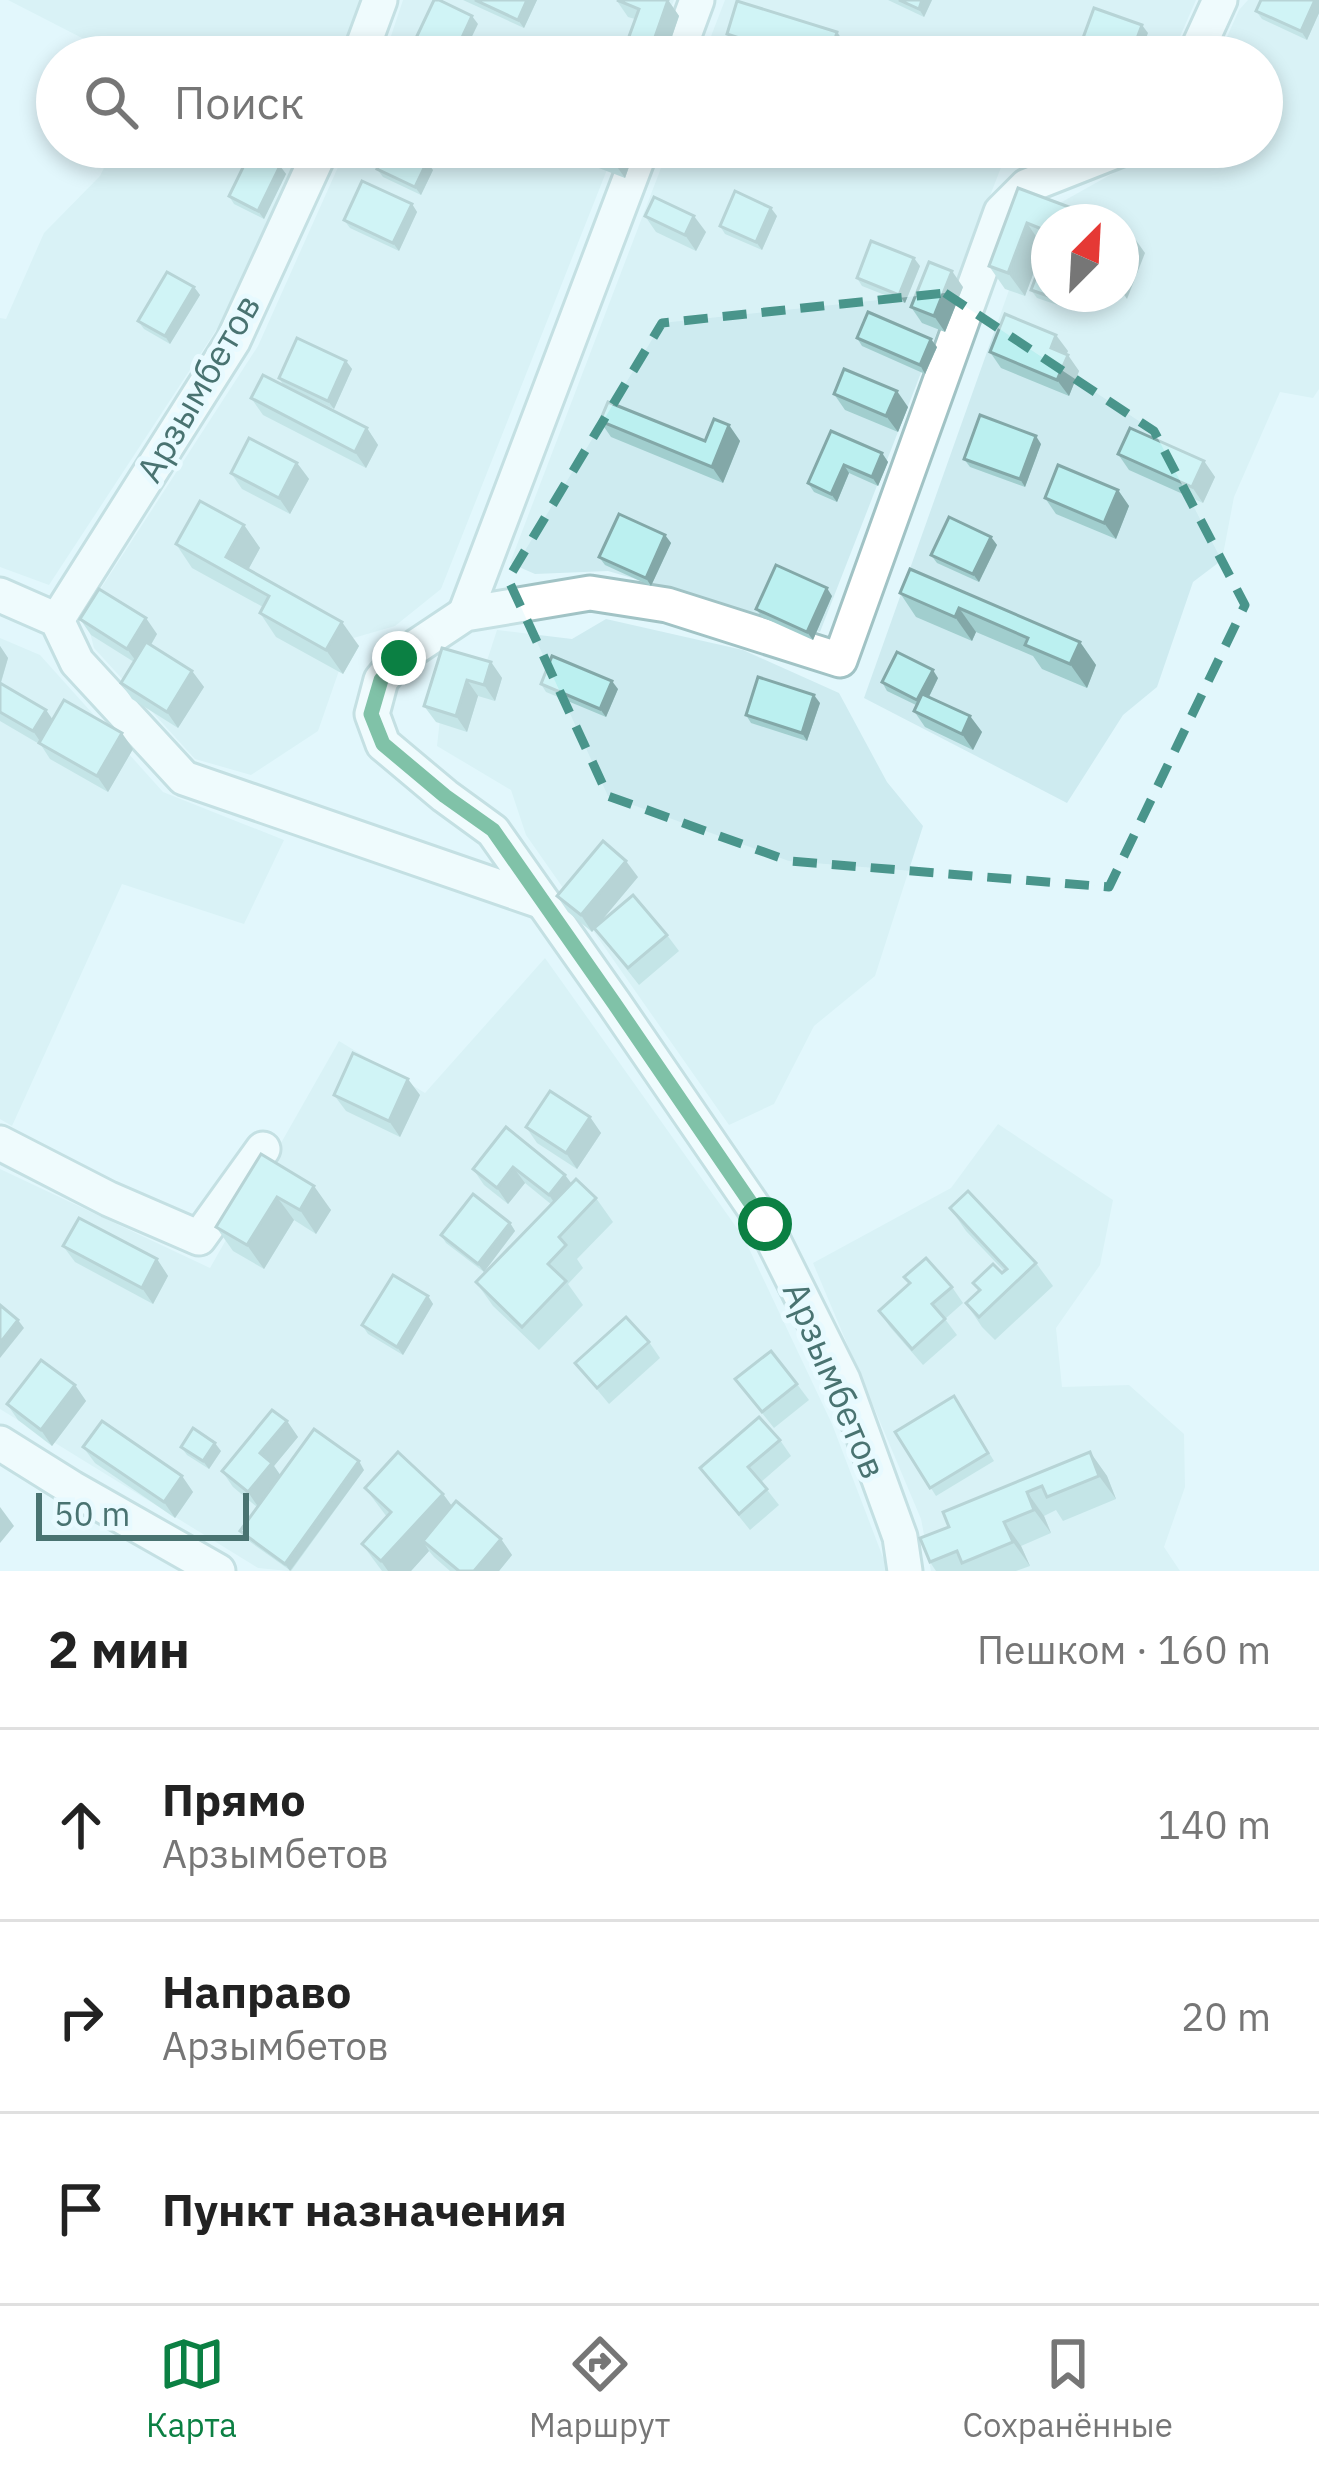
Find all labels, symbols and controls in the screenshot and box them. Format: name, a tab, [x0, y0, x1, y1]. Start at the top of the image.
search box	[36, 36, 1283, 168]
icon: search	[78, 69, 144, 135]
text: Поиск	[174, 73, 304, 131]
north arrow	[1031, 204, 1139, 312]
street label: Арзымбетов	[125, 285, 270, 490]
route end	[372, 631, 426, 685]
route start	[738, 1197, 792, 1251]
street label: Арзымбетов	[773, 1274, 898, 1485]
scale bar	[36, 1487, 249, 1540]
text: 50 m	[54, 1492, 130, 1535]
text: 2 мин	[48, 1616, 190, 1682]
text: Пешком · 160 m	[977, 1624, 1271, 1675]
text: Прямо	[162, 1770, 306, 1828]
icon: ahead	[48, 1792, 114, 1858]
text: 140 m	[1158, 1799, 1271, 1850]
text: Арзымбетов	[162, 1828, 389, 1879]
text: Направо	[162, 1962, 351, 2020]
icon: right	[48, 1984, 114, 2050]
text: 20 m	[1181, 1991, 1271, 2042]
text: Арзымбетов	[162, 2020, 389, 2071]
icon: arrive	[48, 2176, 114, 2242]
text: Пункт назначения	[162, 2180, 567, 2238]
tab: Карта	[146, 2331, 237, 2446]
tab: Маршрут	[529, 2331, 670, 2446]
tab: Сохранённые	[962, 2331, 1173, 2446]

